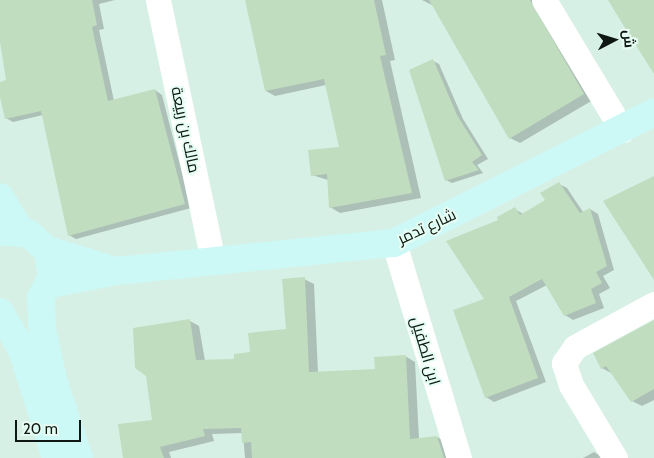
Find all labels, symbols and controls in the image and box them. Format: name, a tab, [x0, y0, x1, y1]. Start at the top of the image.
north arrow	[589, 15, 639, 65]
text: ش	[619, 29, 639, 48]
street label: مالك بن ربيعة	[166, 85, 204, 175]
street label: شارع تدمر	[395, 205, 459, 249]
street label: ابن الطفيل	[406, 315, 444, 387]
scale bar	[18, 410, 84, 442]
text: 20 m	[23, 420, 58, 438]

